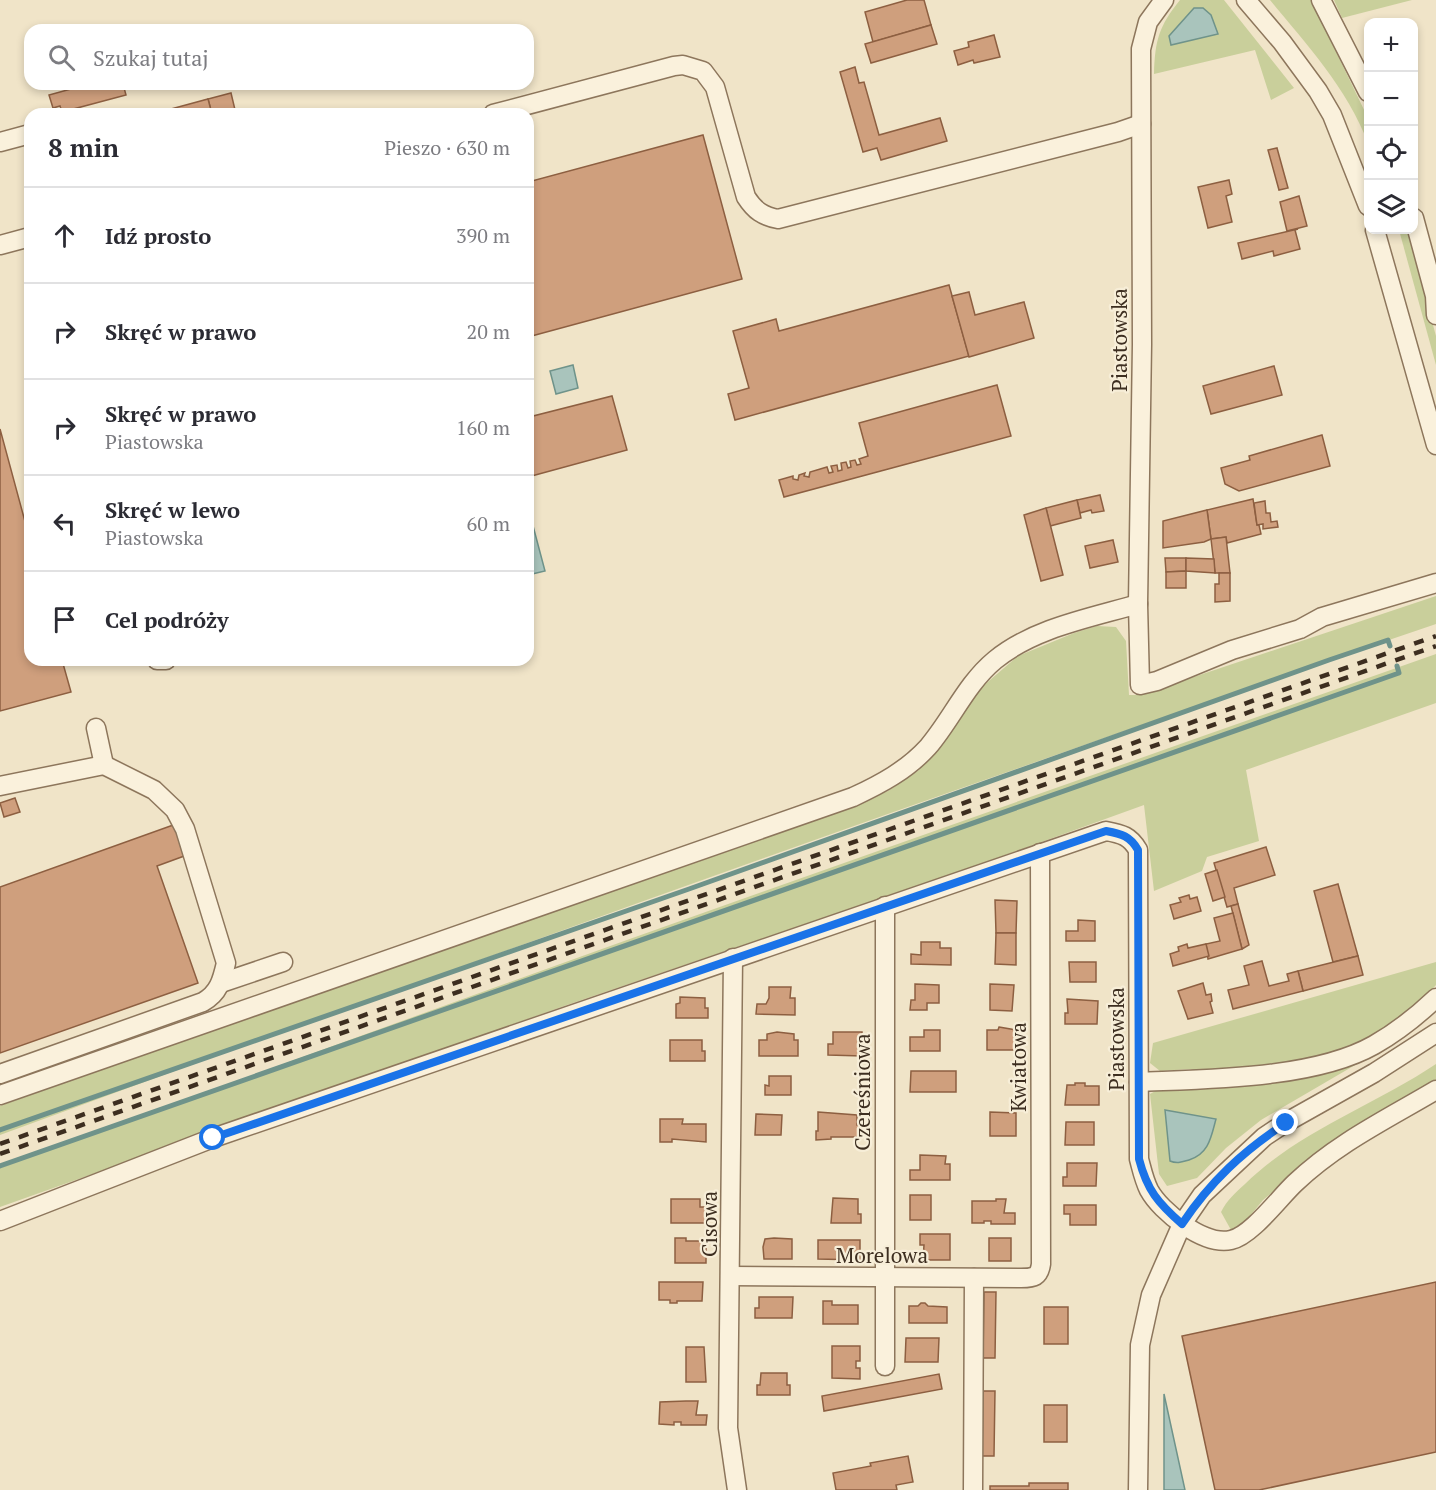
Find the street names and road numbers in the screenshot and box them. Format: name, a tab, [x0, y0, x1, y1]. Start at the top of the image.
street label: Piastowska	[1105, 288, 1133, 392]
street label: Piastowska	[1102, 987, 1130, 1091]
street label: Kwiatowa	[1004, 1022, 1032, 1112]
street label: Czereśniowa	[848, 1033, 876, 1151]
street label: Cisowa	[695, 1191, 723, 1257]
street label: Morelowa	[836, 1241, 928, 1269]

